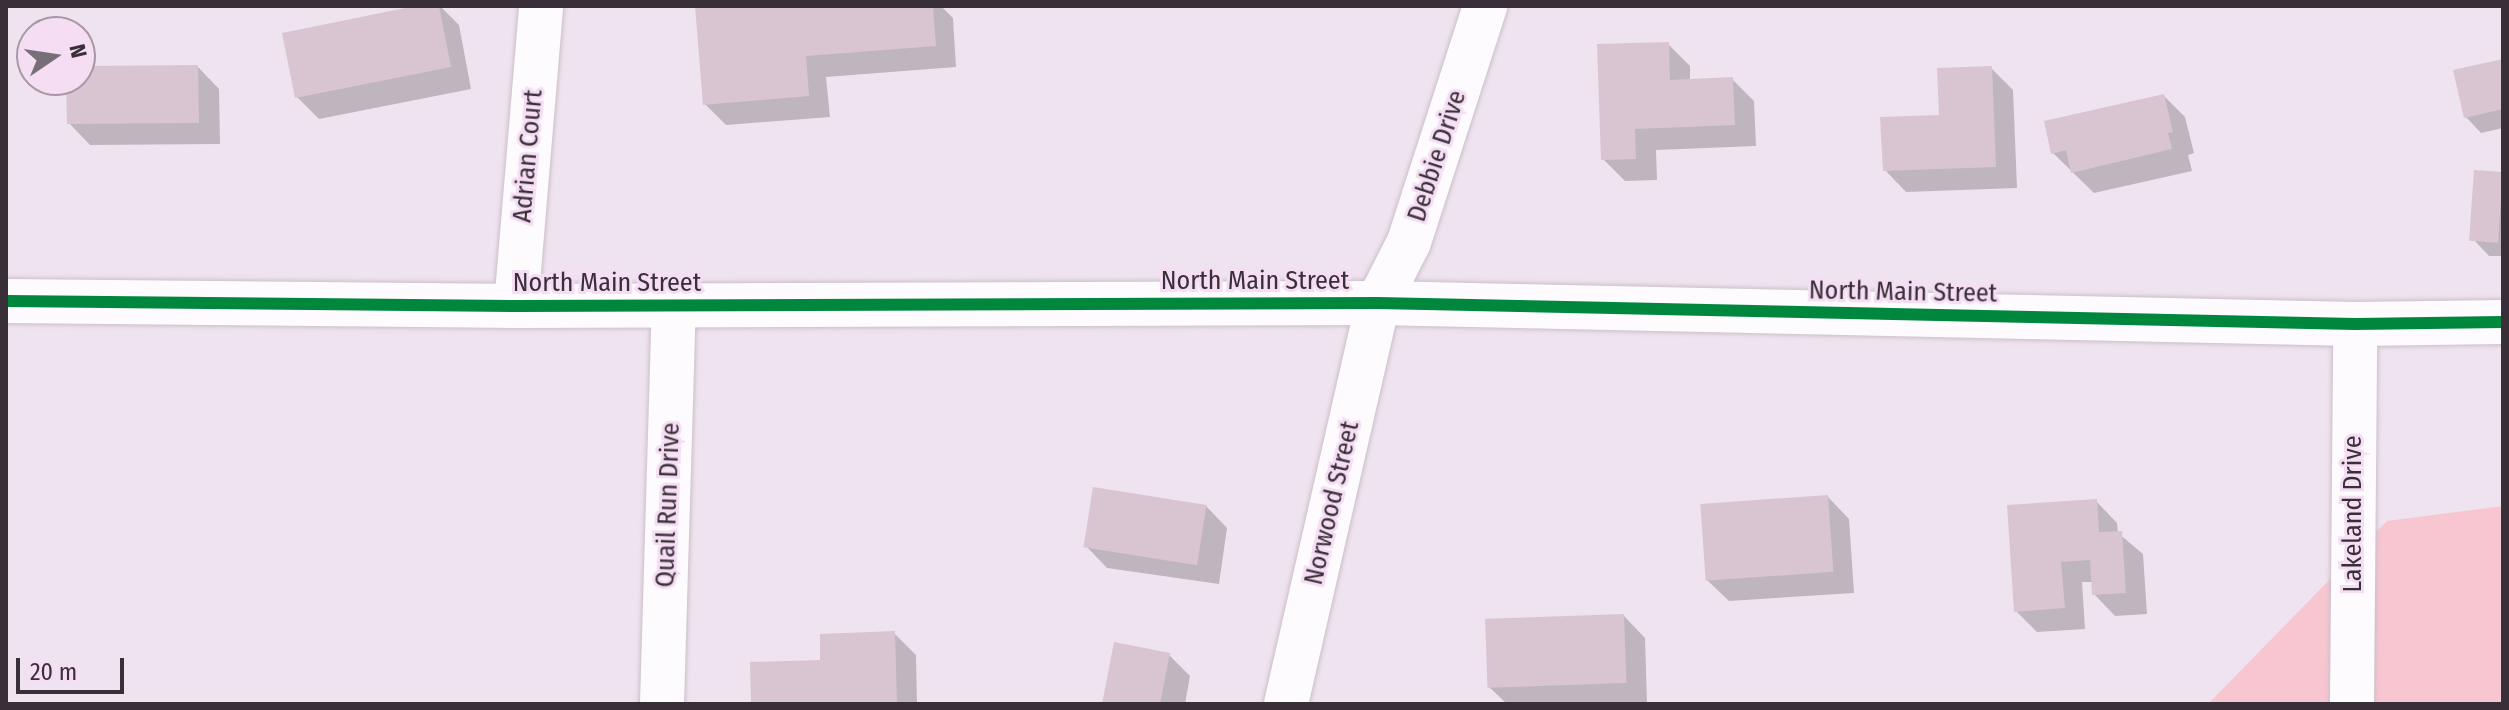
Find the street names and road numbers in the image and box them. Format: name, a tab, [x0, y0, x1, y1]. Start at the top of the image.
street label: Debbie Drive	[1401, 86, 1473, 226]
street label: Adrian Court	[507, 88, 549, 224]
street label: North Main Street	[1161, 265, 1349, 297]
street label: North Main Street	[513, 267, 701, 299]
street label: North Main Street	[1809, 275, 1997, 309]
street label: Norwood Street	[1298, 418, 1366, 588]
street label: Quail Run Drive	[650, 422, 686, 588]
street label: Lakeland Drive	[2337, 435, 2369, 593]

